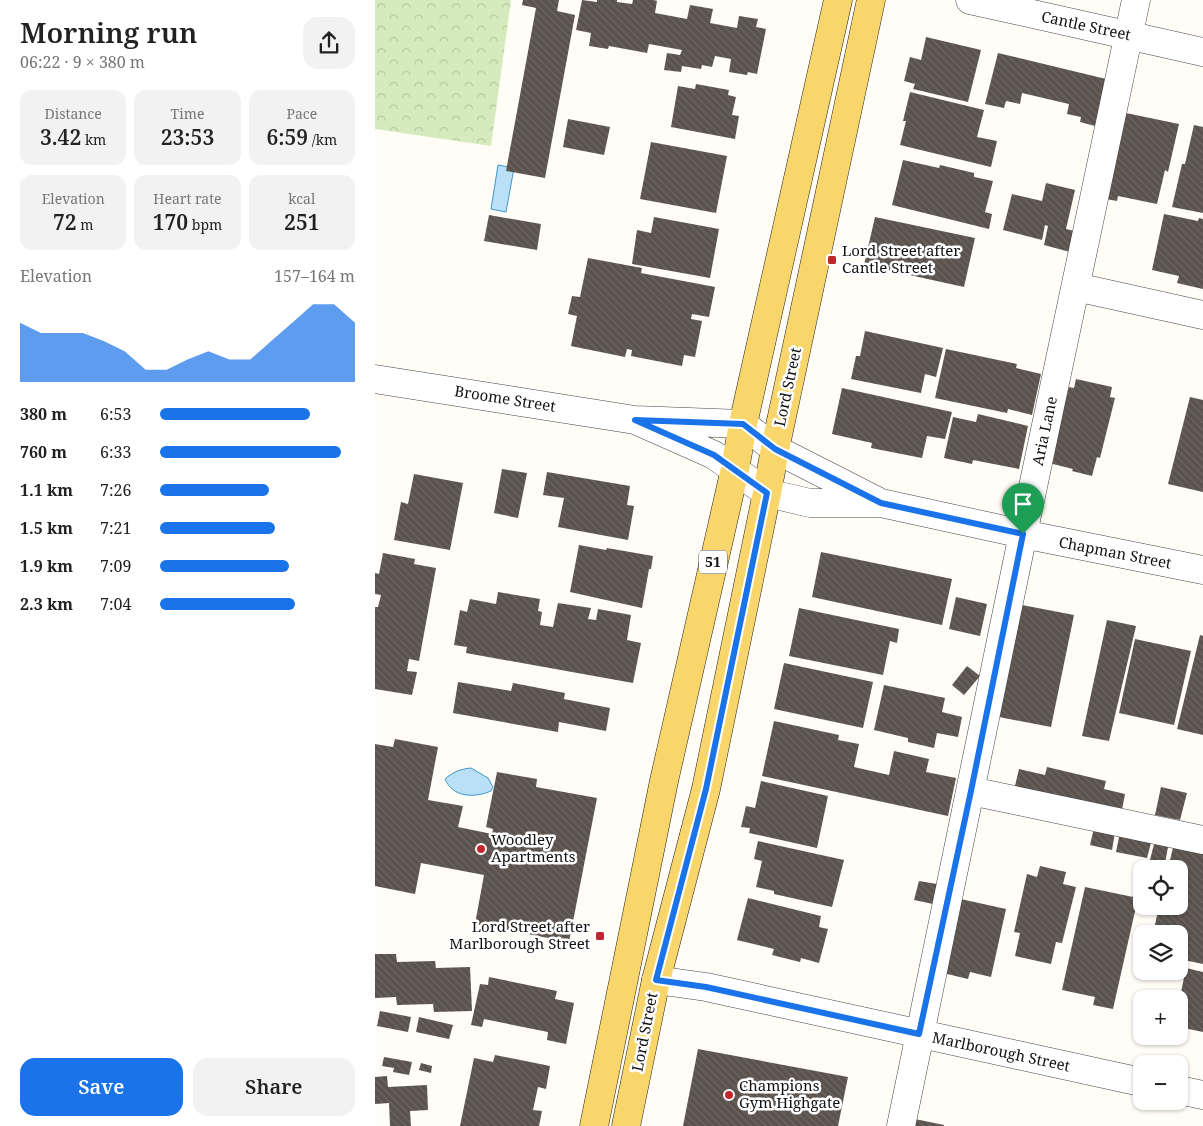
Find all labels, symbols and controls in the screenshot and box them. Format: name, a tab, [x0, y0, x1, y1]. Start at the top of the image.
street label: Cantle Street	[1040, 6, 1133, 44]
text: Morning run	[20, 13, 197, 51]
button: share	[303, 17, 355, 69]
text: 06:22 · 9 × 380 m	[20, 51, 145, 73]
text: Distance	[45, 104, 102, 123]
text: Time	[171, 104, 204, 123]
text: Pace	[286, 104, 317, 123]
text: 3.42	[40, 123, 81, 151]
text: 23:53	[161, 123, 214, 151]
text: 6:59	[266, 123, 308, 151]
text: km	[81, 130, 106, 149]
text: /km	[308, 130, 337, 149]
text: Elevation	[42, 189, 105, 208]
text: Heart rate	[153, 189, 222, 208]
text: kcal	[288, 189, 315, 208]
text: 72	[53, 208, 77, 236]
text: 170	[153, 208, 188, 236]
text: 251	[284, 208, 320, 236]
text: m	[77, 215, 93, 234]
text: bpm	[188, 215, 222, 234]
place label: Lord Street after Cantle Street	[842, 240, 960, 277]
marker: Lord Street after Cantle Street	[826, 254, 838, 266]
text: Elevation	[20, 265, 92, 287]
text: 157–164 m	[274, 265, 355, 287]
street label: Lord Street	[769, 346, 805, 428]
street label: Broome Street	[453, 380, 557, 416]
street label: Aria Lane	[1027, 394, 1061, 467]
text: 380 m	[20, 403, 67, 425]
text: 6:53	[100, 403, 131, 425]
text: 760 m	[20, 441, 67, 463]
text: 6:33	[100, 441, 131, 463]
text: 1.1 km	[20, 479, 73, 501]
text: 7:26	[100, 479, 131, 501]
pin	[1002, 483, 1044, 534]
icon: arrive	[1009, 490, 1037, 518]
text: 1.5 km	[20, 517, 73, 539]
text: 7:21	[100, 517, 131, 539]
street label: Chapman Street	[1057, 531, 1173, 573]
road number: 51	[699, 550, 727, 574]
text: 1.9 km	[20, 555, 73, 577]
text: 7:09	[100, 555, 131, 577]
text: 2.3 km	[20, 593, 73, 615]
text: 7:04	[100, 593, 131, 615]
place label: Woodley Apartments	[491, 829, 576, 866]
marker: Woodley Apartments	[475, 843, 487, 855]
map controls	[1133, 860, 1188, 1110]
button: locate	[1133, 860, 1188, 915]
place label: Lord Street after Marlborough Street	[449, 916, 590, 953]
button: layers	[1133, 925, 1188, 980]
marker: Lord Street after Marlborough Street	[594, 930, 606, 942]
button: +	[1133, 990, 1188, 1045]
street label: Lord Street	[627, 991, 661, 1073]
street label: Marlborough Street	[930, 1027, 1072, 1075]
button: −	[1133, 1055, 1188, 1110]
button: Save	[20, 1058, 183, 1116]
button: Share	[193, 1058, 355, 1116]
place label: Champions Gym Highgate	[739, 1075, 840, 1112]
marker: Champions Gym Highgate	[723, 1089, 735, 1101]

